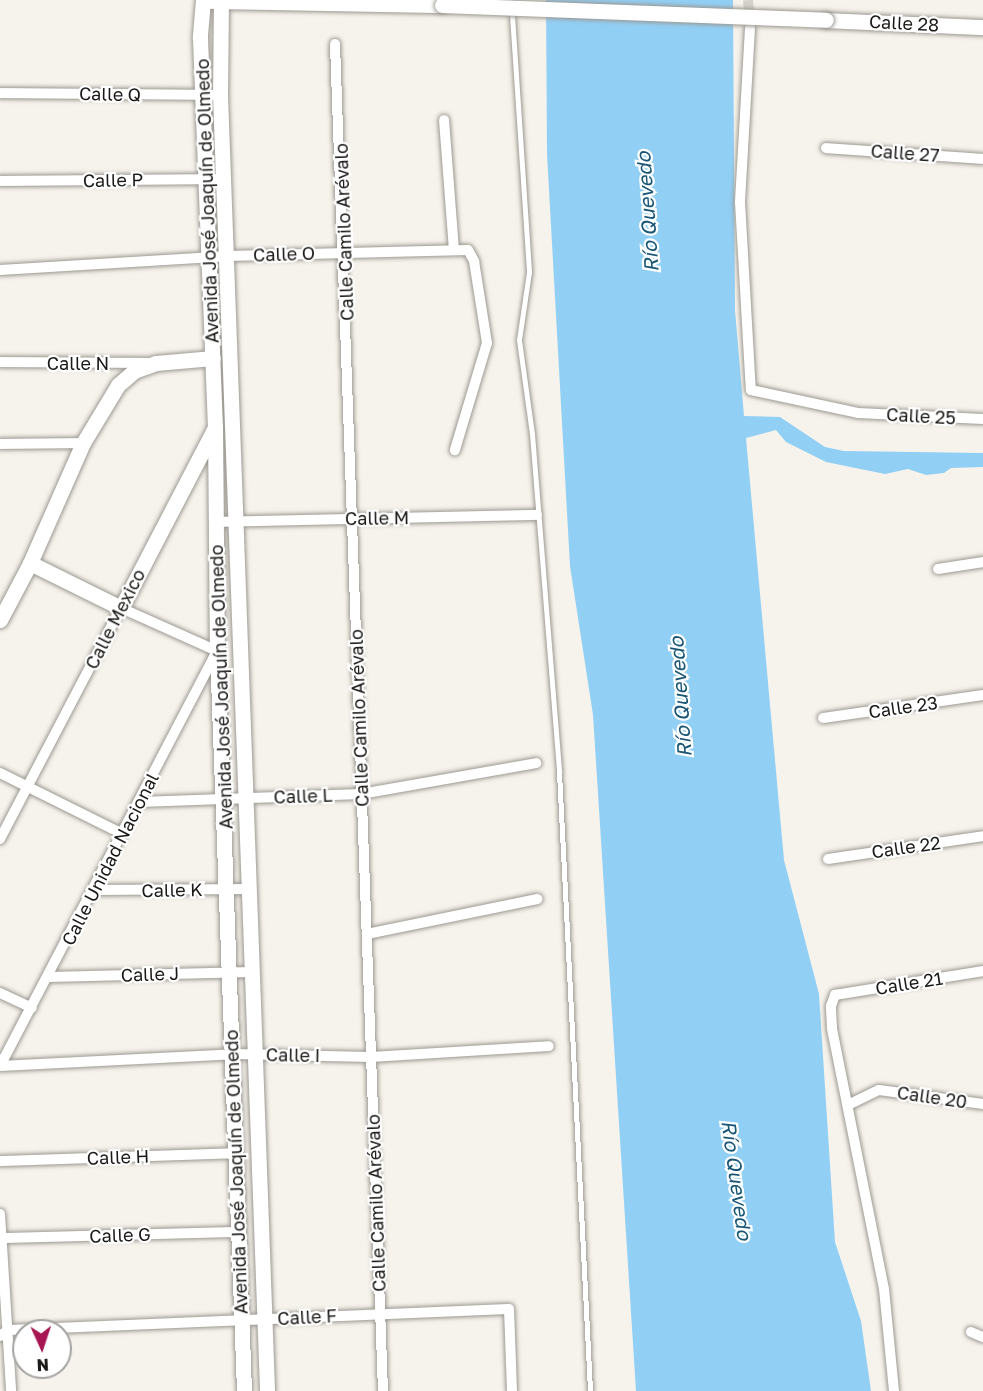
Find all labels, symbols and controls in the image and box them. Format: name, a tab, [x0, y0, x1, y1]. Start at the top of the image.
street label: Calle 28	[868, 10, 940, 36]
street label: Avenida José Joaquín de Olmedo	[191, 58, 223, 344]
street label: Calle Q	[79, 83, 141, 105]
street label: Calle 27	[870, 140, 940, 166]
street label: Calle Camilo Arévalo	[330, 143, 358, 321]
water label: Río Quevedo	[631, 151, 663, 273]
street label: Calle P	[83, 169, 143, 191]
street label: Calle O	[253, 242, 315, 266]
street label: Calle N	[47, 352, 109, 374]
street label: Calle 25	[886, 403, 956, 429]
street label: Calle M	[345, 507, 409, 529]
street label: Avenida José Joaquín de Olmedo	[205, 544, 237, 830]
street label: Calle Mexico	[81, 565, 149, 673]
street label: Calle Camilo Arévalo	[345, 629, 373, 807]
water label: Río Quevedo	[664, 636, 696, 758]
street label: Calle 23	[867, 691, 939, 723]
street label: Calle Unidad Nacional	[57, 769, 163, 949]
street label: Calle L	[273, 784, 333, 808]
street label: Calle 22	[870, 831, 942, 863]
street label: Calle K	[141, 879, 203, 901]
street label: Calle J	[120, 962, 180, 986]
street label: Calle 21	[874, 967, 944, 999]
street label: Avenida José Joaquín de Olmedo	[220, 1029, 252, 1315]
street label: Calle I	[266, 1044, 320, 1066]
street label: Calle 20	[896, 1081, 968, 1113]
street label: Calle Camilo Arévalo	[362, 1114, 390, 1292]
water label: Río Quevedo	[717, 1119, 757, 1241]
street label: Calle H	[86, 1145, 150, 1169]
street label: Calle G	[89, 1223, 151, 1247]
street label: Calle F	[277, 1305, 337, 1329]
north arrow	[12, 1319, 72, 1379]
text: N	[36, 1355, 49, 1375]

